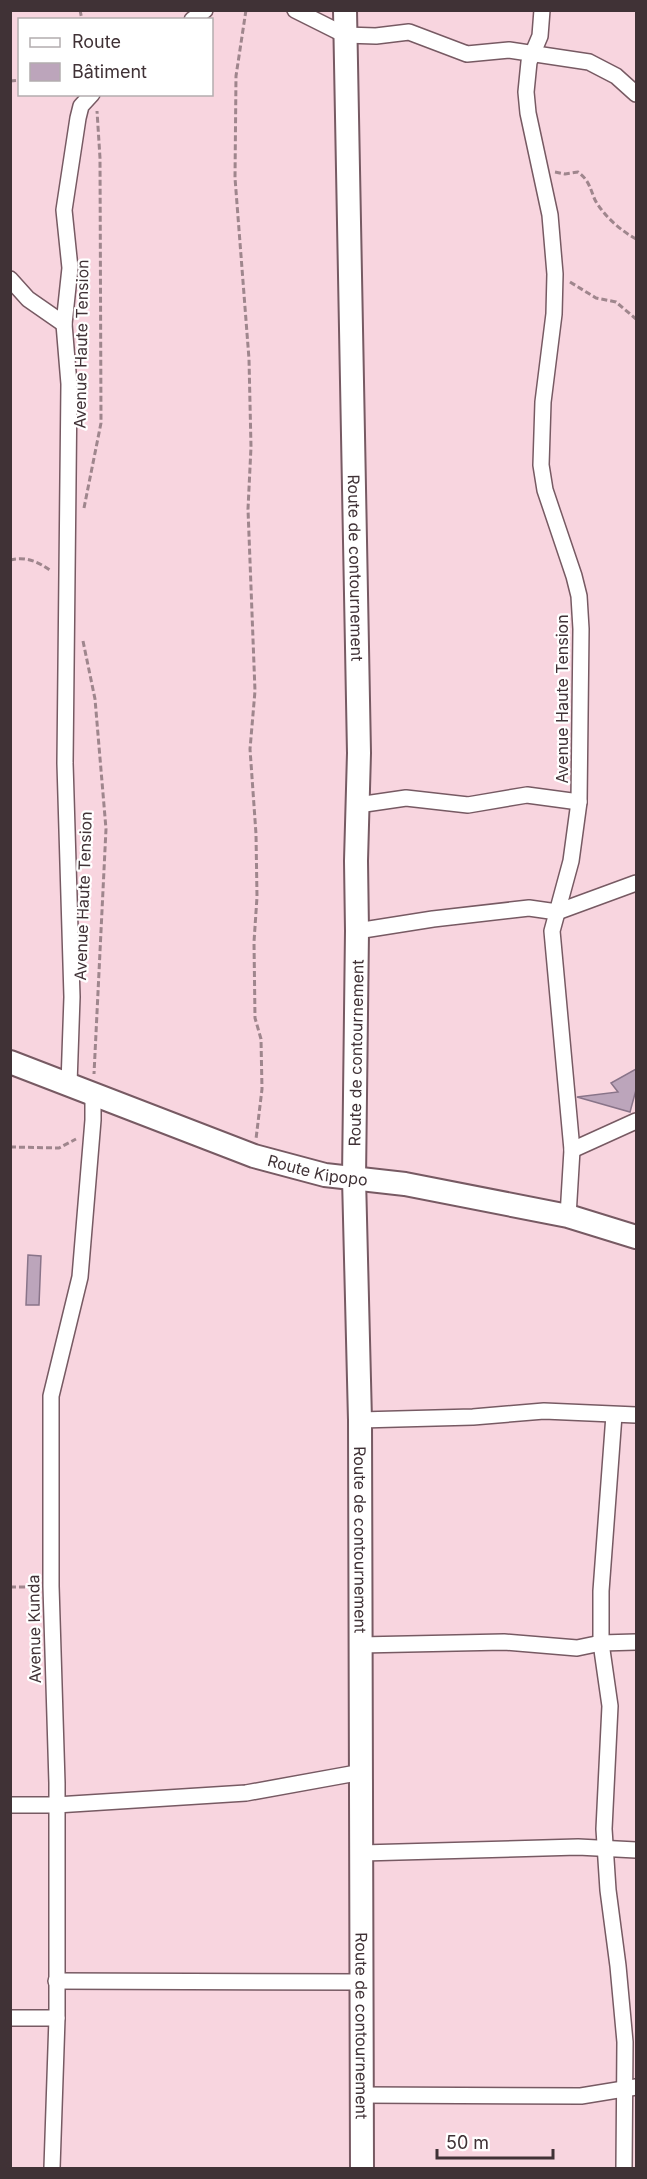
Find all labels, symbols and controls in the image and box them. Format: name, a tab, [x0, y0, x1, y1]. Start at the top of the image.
legend	[18, 18, 213, 96]
text: Route	[72, 31, 121, 52]
text: Bâtiment	[72, 61, 147, 82]
street label: Avenue Haute Tension	[70, 259, 92, 429]
street label: Route de contournement	[344, 474, 367, 662]
street label: Avenue Haute Tension	[552, 614, 572, 784]
street label: Avenue Haute Tension	[70, 811, 96, 981]
street label: Route de contournement	[344, 959, 368, 1147]
street label: Route Kipopo	[266, 1150, 369, 1190]
street label: Route de contournement	[350, 1446, 371, 1633]
street label: Avenue Kunda	[23, 1575, 45, 1683]
street label: Route de contournement	[351, 1932, 372, 2119]
scale bar	[437, 2122, 552, 2160]
text: 50 m	[446, 2132, 489, 2153]

